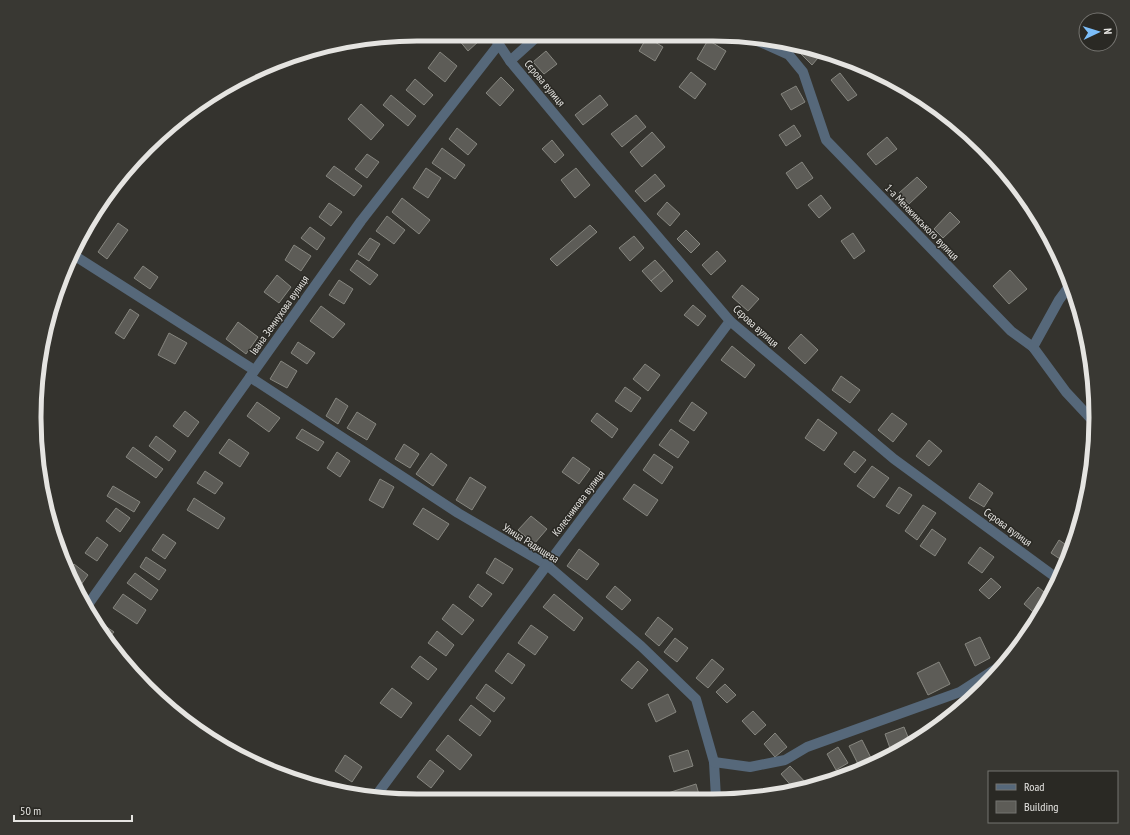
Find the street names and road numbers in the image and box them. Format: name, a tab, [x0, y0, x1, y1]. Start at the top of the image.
street label: Сєрова вулиця	[522, 57, 568, 109]
street label: 1-а Менжинського вулиця	[882, 181, 962, 263]
street label: Івана Земнухова вулиця	[246, 272, 312, 358]
street label: Сєрова вулиця	[730, 302, 782, 350]
street label: Колесникова вулиця	[549, 467, 607, 539]
street label: Сєрова вулиця	[981, 505, 1035, 549]
street label: Улица Радищева	[500, 520, 562, 566]

